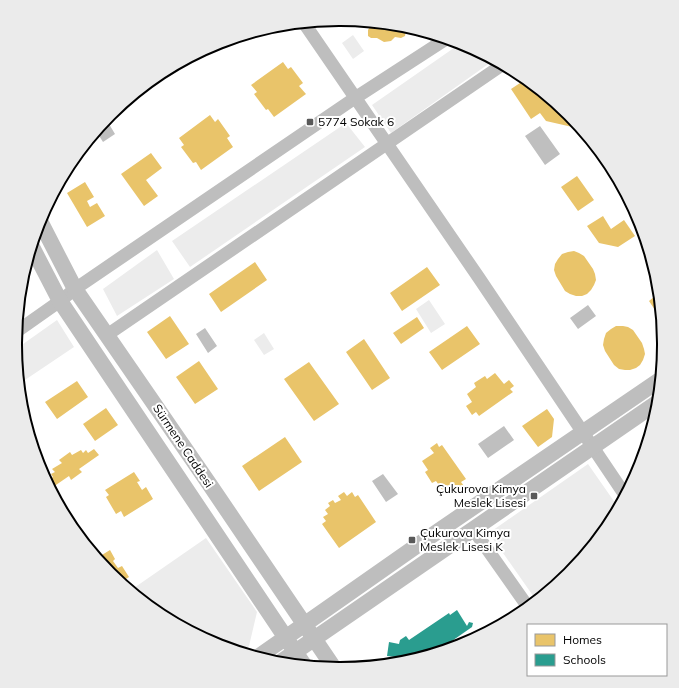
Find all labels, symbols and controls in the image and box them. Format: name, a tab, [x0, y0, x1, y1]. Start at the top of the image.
place label: 5774 Sokak 6	[318, 114, 394, 129]
marker: 5774 Sokak 6	[305, 117, 315, 127]
street label: Sürmene Caddesi	[150, 401, 217, 490]
place label: Çukurova Kimya Meslek Lisesi	[436, 481, 526, 510]
marker: Çukurova Kimya Meslek Lisesi	[529, 491, 539, 501]
place label: Çukurova Kimya Meslek Lisesi K	[420, 525, 510, 554]
marker: Çukurova Kimya Meslek Lisesi K	[407, 535, 417, 545]
legend	[527, 624, 667, 676]
text: Homes	[563, 632, 602, 647]
text: Schools	[563, 652, 606, 667]

